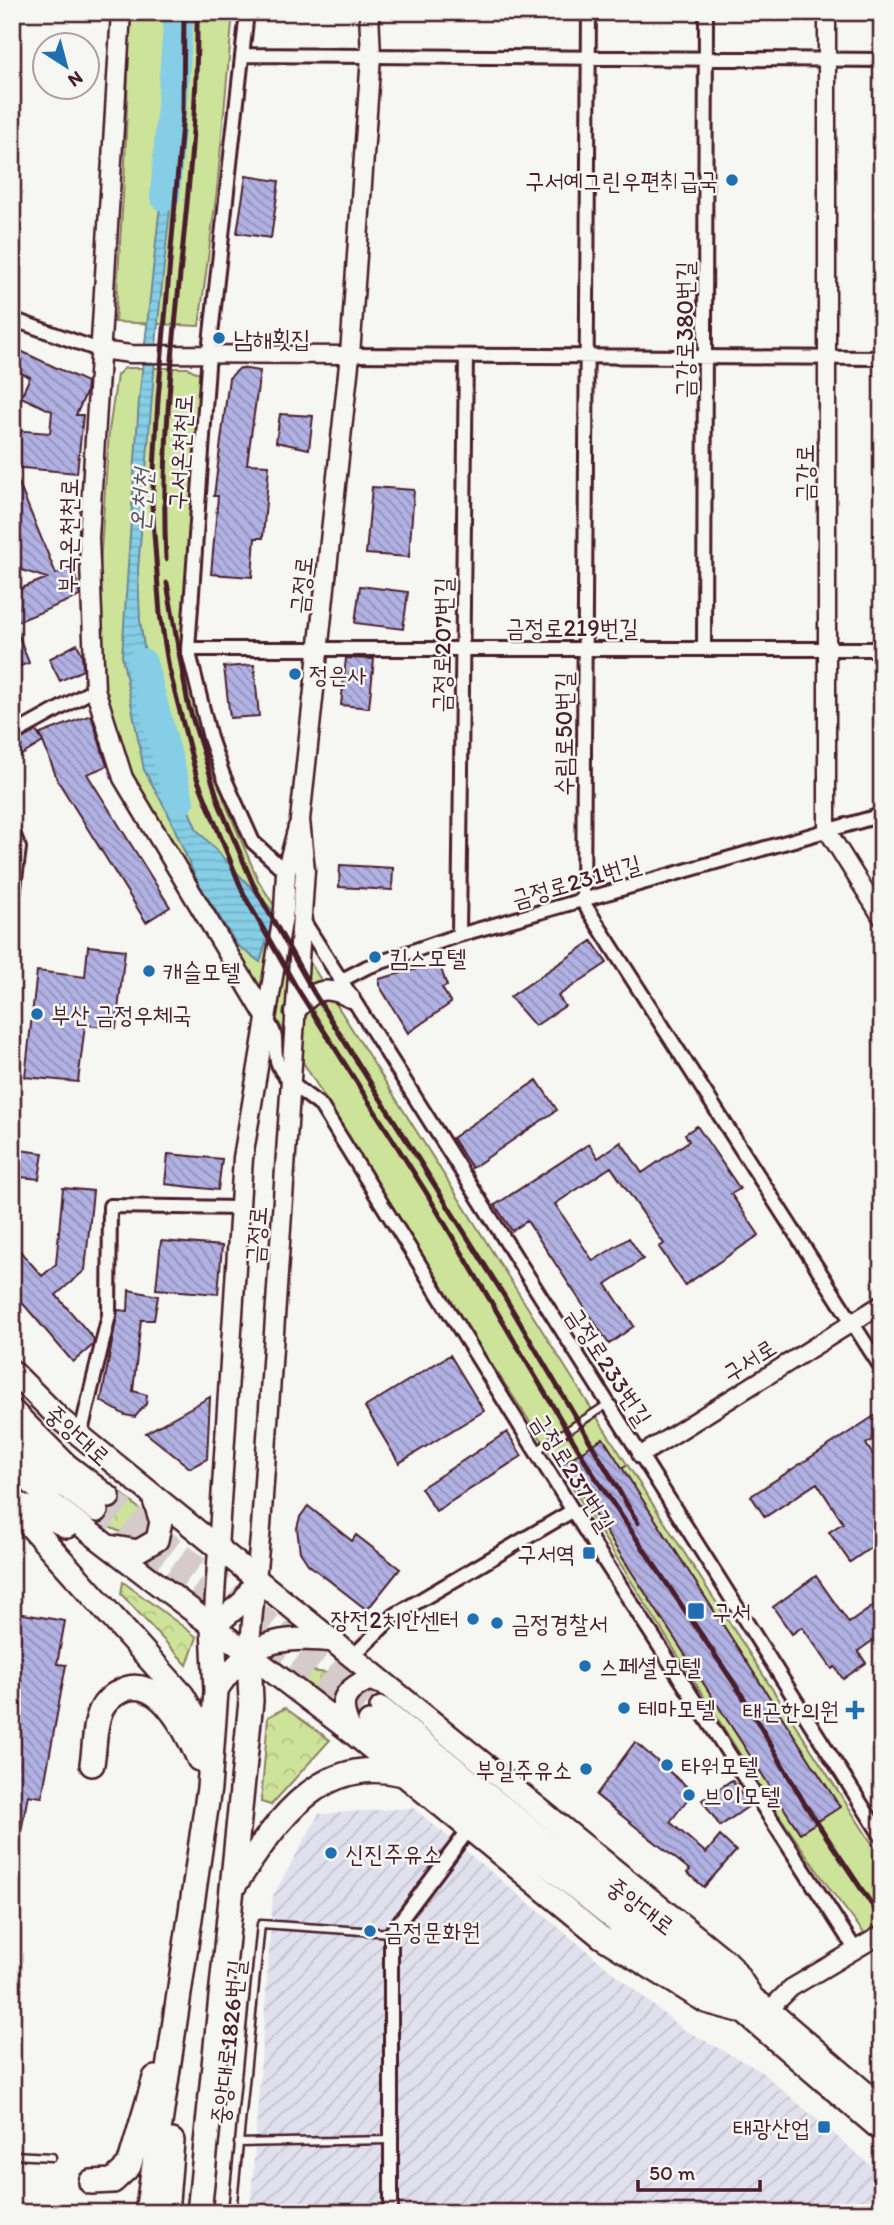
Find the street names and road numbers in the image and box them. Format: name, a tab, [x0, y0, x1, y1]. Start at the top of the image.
street label: 금강로380번길	[670, 261, 699, 399]
street label: 구서온천천로	[161, 393, 199, 511]
street label: 금강로	[790, 444, 819, 502]
street label: 부곡온천천로	[52, 478, 84, 594]
street label: 금정로	[284, 555, 318, 615]
street label: 금정로207번길	[426, 577, 458, 713]
street label: 금정로219번길	[506, 613, 638, 642]
street label: 수림로50번길	[549, 672, 578, 796]
street label: 금정로231번길	[508, 849, 644, 913]
street label: 금정로	[240, 1205, 272, 1265]
street label: 금정로233번길	[560, 1301, 658, 1431]
street label: 구서로	[717, 1332, 781, 1388]
street label: 중앙대로	[40, 1398, 116, 1472]
street label: 금정로237번길	[525, 1407, 621, 1537]
street label: 중앙대로	[601, 1871, 681, 1941]
street label: 중앙대로1826번길	[205, 1958, 251, 2126]

